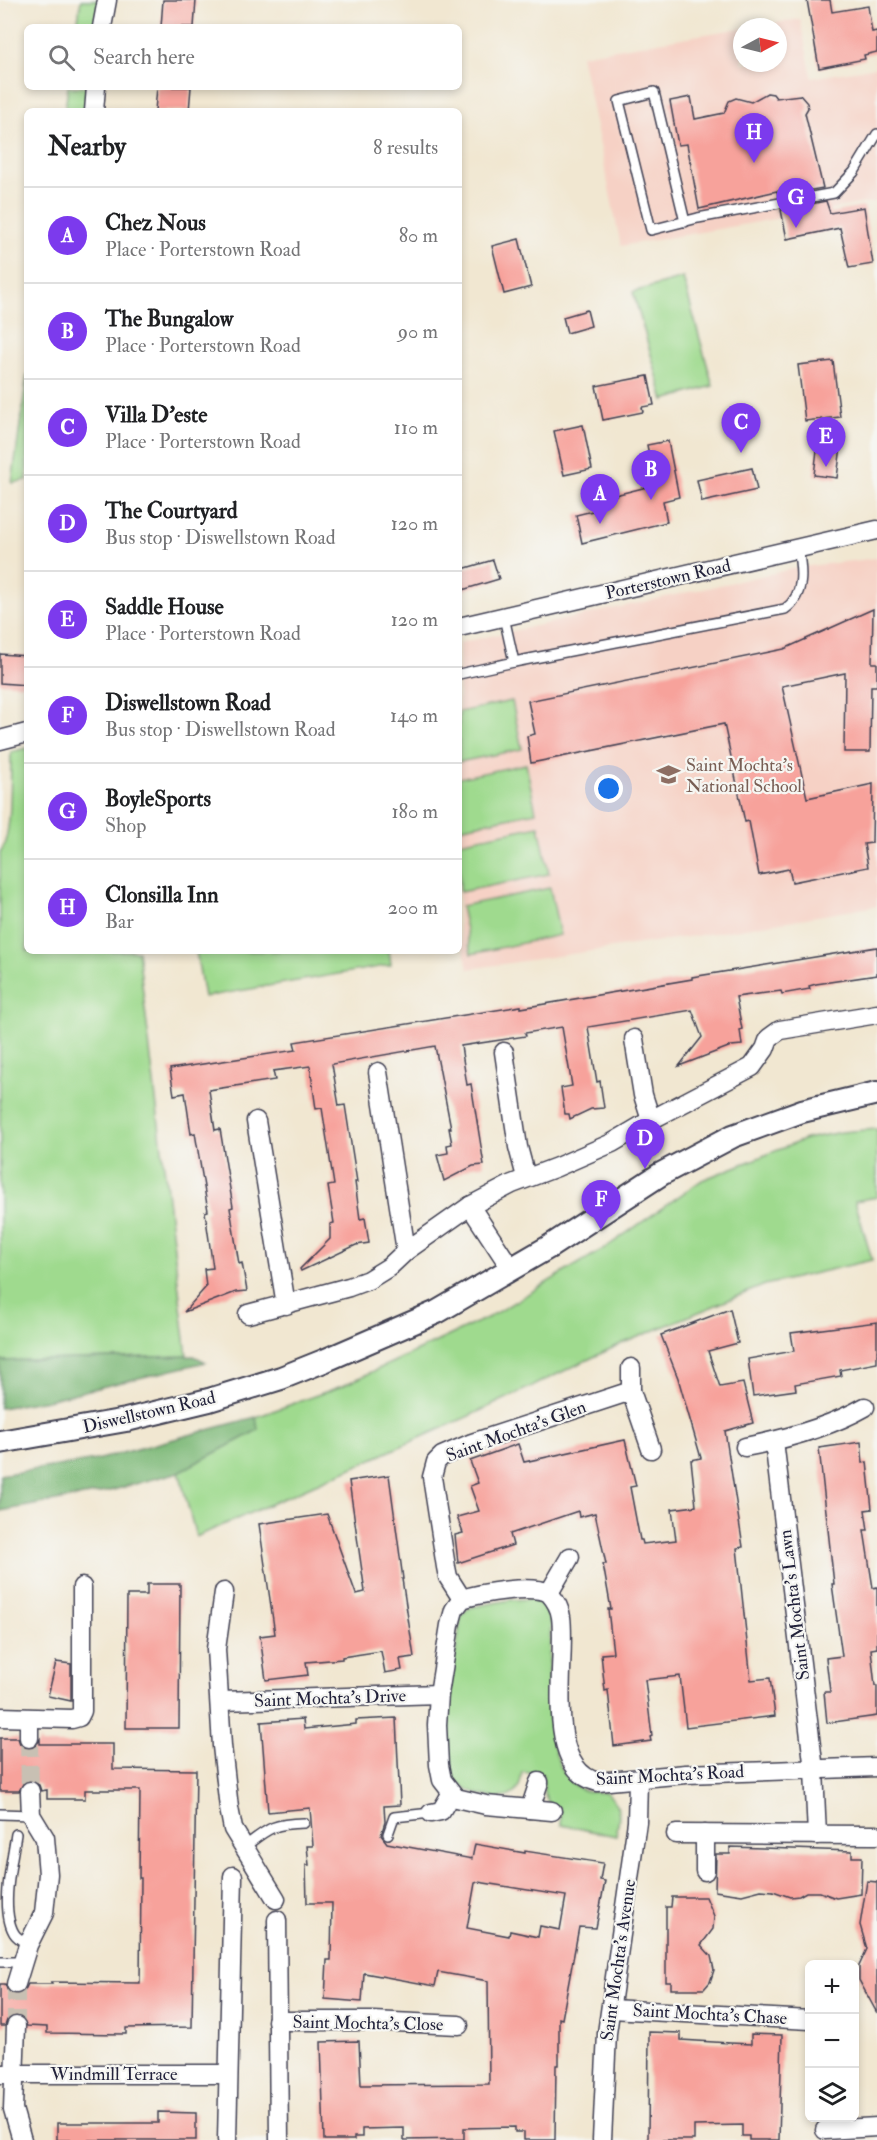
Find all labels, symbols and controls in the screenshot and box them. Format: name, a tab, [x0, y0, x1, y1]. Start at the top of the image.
north arrow	[733, 18, 787, 72]
search box	[24, 24, 462, 90]
icon: search	[45, 41, 78, 74]
text: Search here	[93, 43, 195, 71]
pin: H	[734, 114, 774, 163]
text: Nearby	[48, 131, 126, 163]
text: 8 results	[373, 135, 438, 160]
pin: G	[776, 178, 816, 228]
text: Chez Nous	[105, 209, 206, 237]
text: A	[61, 223, 74, 248]
text: 80 m	[399, 223, 438, 248]
text: Place · Porterstown Road	[105, 237, 301, 262]
text: The Bungalow	[105, 305, 233, 333]
text: B	[61, 319, 74, 344]
text: 90 m	[398, 319, 438, 344]
text: Place · Porterstown Road	[105, 333, 301, 358]
text: Villa D'este	[105, 401, 207, 429]
pin: C	[722, 404, 760, 453]
text: C	[60, 415, 75, 440]
text: 110 m	[394, 415, 438, 440]
pin: E	[806, 418, 846, 467]
text: Place · Porterstown Road	[105, 429, 301, 454]
pin: B	[632, 450, 670, 500]
pin: A	[580, 474, 620, 524]
text: The Courtyard	[105, 497, 238, 525]
text: D	[59, 511, 76, 536]
text: 120 m	[391, 511, 438, 536]
text: Bus stop · Diswellstown Road	[105, 525, 336, 550]
street label: Porterstown Road	[603, 554, 733, 605]
text: Saddle House	[105, 593, 224, 621]
text: E	[60, 607, 75, 632]
text: 120 m	[391, 607, 438, 632]
text: Place · Porterstown Road	[105, 621, 301, 646]
text: Diswellstown Road	[105, 689, 271, 717]
text: F	[61, 703, 74, 728]
text: 140 m	[390, 703, 438, 728]
text: Bus stop · Diswellstown Road	[105, 717, 336, 742]
place label: Saint Mochta's National School	[686, 754, 802, 798]
school or university icon: Saint Mochta's National School	[655, 762, 681, 788]
your location	[594, 774, 623, 803]
text: BoyleSports	[105, 785, 211, 813]
text: G	[59, 799, 76, 824]
text: 180 m	[391, 799, 438, 824]
text: Shop	[105, 813, 146, 838]
text: Clonsilla Inn	[105, 881, 219, 909]
text: H	[59, 895, 76, 920]
text: 200 m	[388, 895, 438, 920]
text: Bar	[105, 909, 134, 934]
pin: D	[626, 1120, 664, 1169]
pin: F	[582, 1180, 620, 1230]
street label: Diswellstown Road	[80, 1386, 218, 1439]
street label: Saint Mochta's Glen	[443, 1395, 589, 1467]
street label: Saint Mochta's Lawn	[774, 1528, 815, 1682]
street label: Saint Mochta's Drive	[254, 1684, 407, 1713]
street label: Saint Mochta's Road	[595, 1760, 745, 1791]
street label: Saint Mochta's Avenue	[596, 1877, 641, 2042]
map controls	[805, 1960, 859, 2122]
button: +	[805, 1960, 859, 2014]
street label: Saint Mochta's Chase	[632, 1999, 788, 2030]
street label: Saint Mochta's Close	[292, 2011, 444, 2036]
button: −	[805, 2014, 859, 2068]
street label: Windmill Terrace	[49, 2063, 178, 2086]
button: layers	[805, 2068, 859, 2122]

